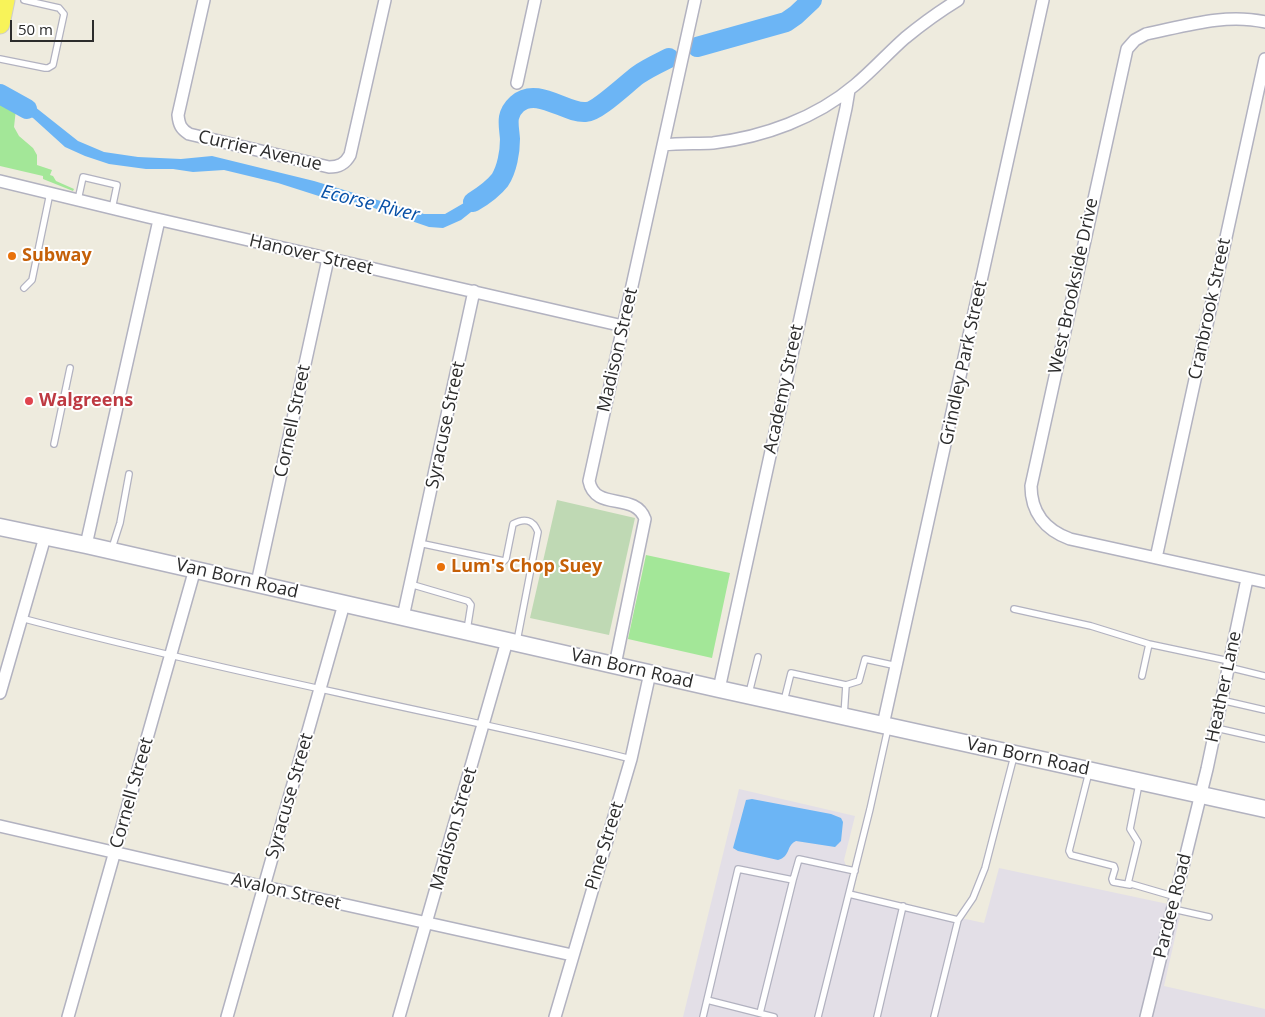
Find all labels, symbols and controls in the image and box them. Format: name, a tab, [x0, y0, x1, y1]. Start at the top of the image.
scale bar	[12, 10, 96, 42]
text: 50 m	[18, 19, 53, 39]
street label: Currier Avenue	[196, 126, 324, 176]
water label: Ecorse River	[318, 181, 422, 227]
street label: West Brookside Drive	[1045, 196, 1103, 376]
street label: Hanover Street	[247, 230, 375, 280]
street label: Cranbrook Street	[1184, 236, 1236, 382]
place label: Subway	[22, 245, 92, 267]
marker: Subway	[6, 250, 18, 262]
street label: Grindley Park Street	[936, 279, 992, 447]
street label: Madison Street	[593, 286, 643, 414]
street label: Academy Street	[760, 322, 808, 456]
street label: Syracuse Street	[422, 359, 470, 491]
street label: Cornell Street	[271, 363, 315, 479]
place label: Walgreens	[39, 390, 133, 412]
marker: Walgreens	[23, 395, 35, 407]
street label: Van Born Road	[174, 554, 300, 604]
place label: Lum's Chop Suey	[451, 556, 602, 578]
marker: Lum's Chop Suey	[435, 561, 447, 573]
street label: Heather Lane	[1202, 629, 1246, 745]
street label: Van Born Road	[569, 644, 695, 694]
street label: Syracuse Street	[262, 731, 318, 861]
street label: Van Born Road	[965, 733, 1091, 781]
street label: Cornell Street	[106, 735, 158, 851]
street label: Madison Street	[426, 765, 482, 893]
street label: Pine Street	[581, 799, 629, 893]
street label: Pardee Road	[1150, 851, 1196, 961]
street label: Avalon Street	[229, 869, 343, 915]

